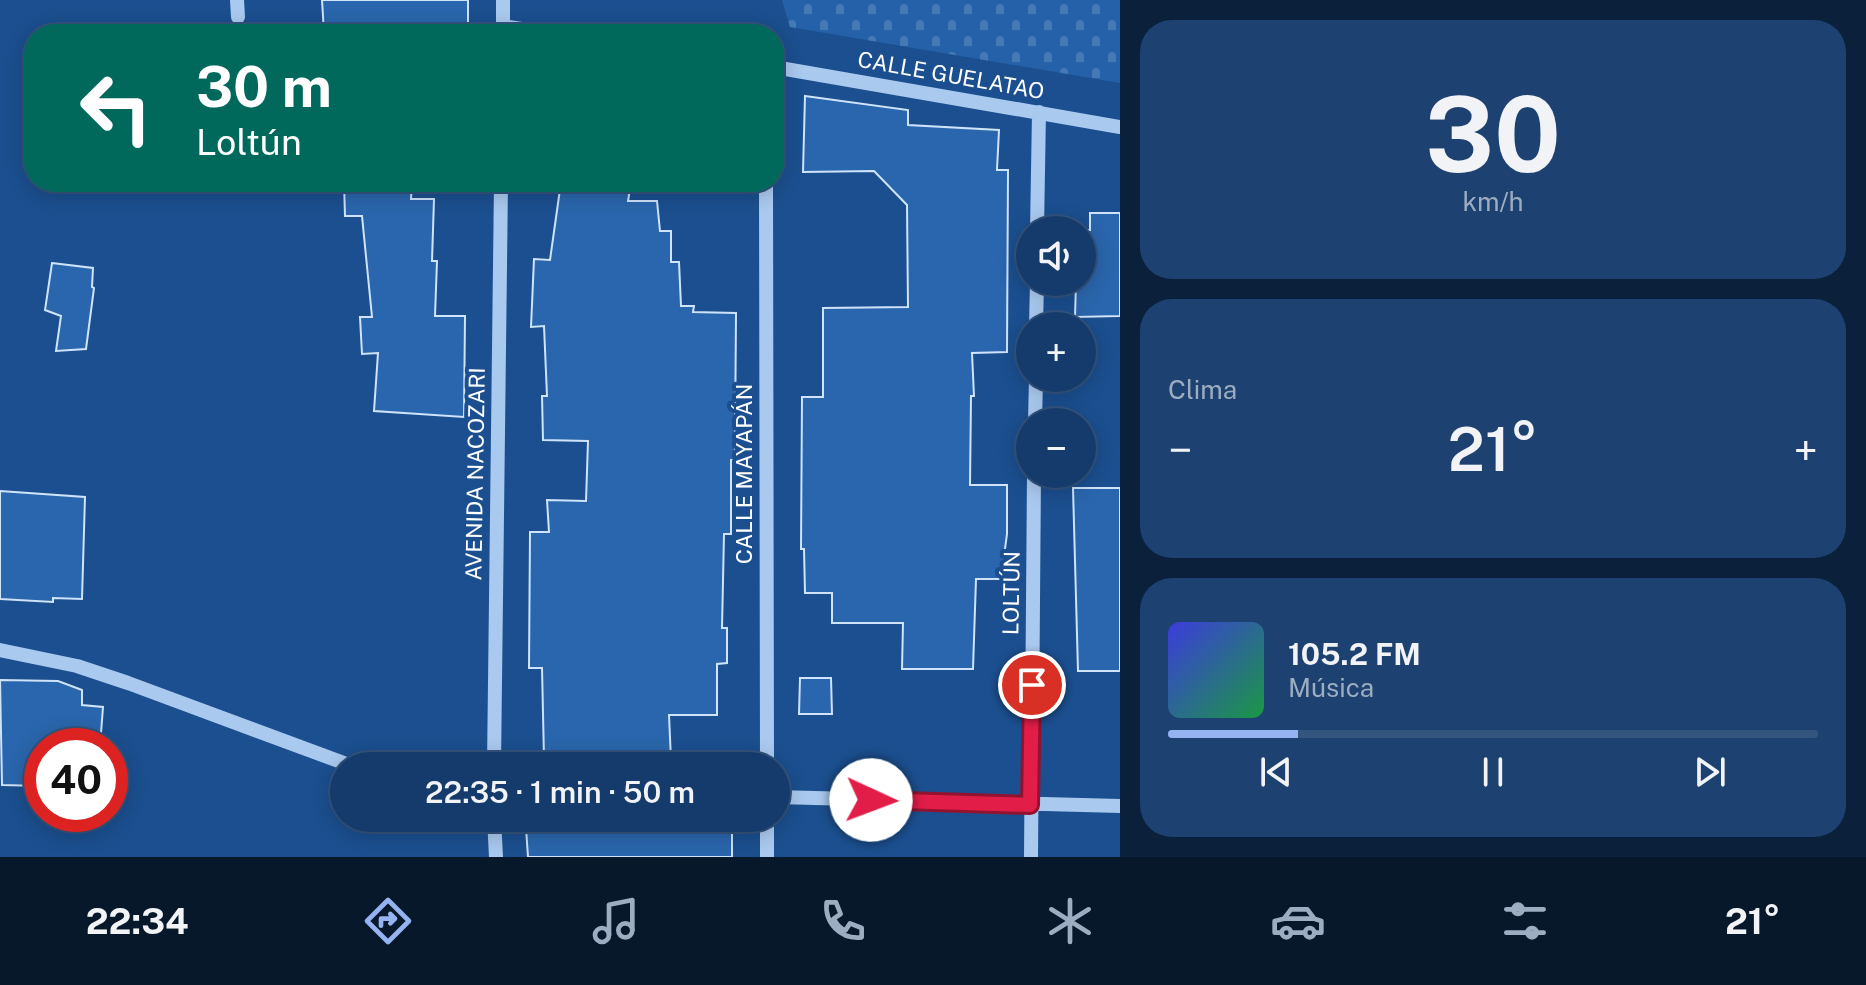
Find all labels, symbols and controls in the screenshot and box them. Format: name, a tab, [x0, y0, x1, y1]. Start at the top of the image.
street label: CALLE GUELATAO	[856, 46, 1046, 104]
text: 30 m	[196, 54, 332, 120]
icon: left	[64, 56, 168, 160]
text: 30	[1425, 73, 1561, 195]
text: Loltún	[196, 121, 302, 163]
text: km/h	[1462, 186, 1524, 217]
map controls	[1016, 216, 1096, 488]
button: sound	[1016, 216, 1096, 296]
button: +	[1016, 312, 1096, 392]
street label: AVENIDA NACOZARI	[460, 367, 490, 581]
text: Clima	[1168, 374, 1237, 405]
street label: CALLE MAYAPÁN	[731, 384, 757, 564]
button: −	[1016, 408, 1096, 488]
text: 21°	[1448, 414, 1538, 485]
text: −	[1168, 424, 1192, 476]
text: +	[1794, 424, 1818, 476]
street label: LOLTÚN	[996, 551, 1025, 635]
text: 105.2 FM	[1288, 636, 1421, 672]
pin	[998, 651, 1066, 719]
icon: arrive	[1010, 663, 1054, 707]
text: Música	[1288, 672, 1374, 703]
speed limit sign: 40	[24, 728, 128, 832]
icon: previous	[1254, 750, 1298, 794]
icon: pause	[1471, 750, 1515, 794]
icon: next	[1688, 750, 1732, 794]
position arrow	[829, 758, 913, 842]
text: 22:35 · 1 min · 50 m	[425, 774, 695, 810]
icon: directions	[360, 893, 416, 949]
icon: music	[588, 893, 644, 949]
icon: phone	[815, 893, 871, 949]
icon: climate	[1042, 893, 1098, 949]
icon: car	[1270, 893, 1326, 949]
icon: filters	[1497, 893, 1553, 949]
text: 22:34	[86, 900, 189, 942]
text: 21°	[1725, 900, 1780, 942]

